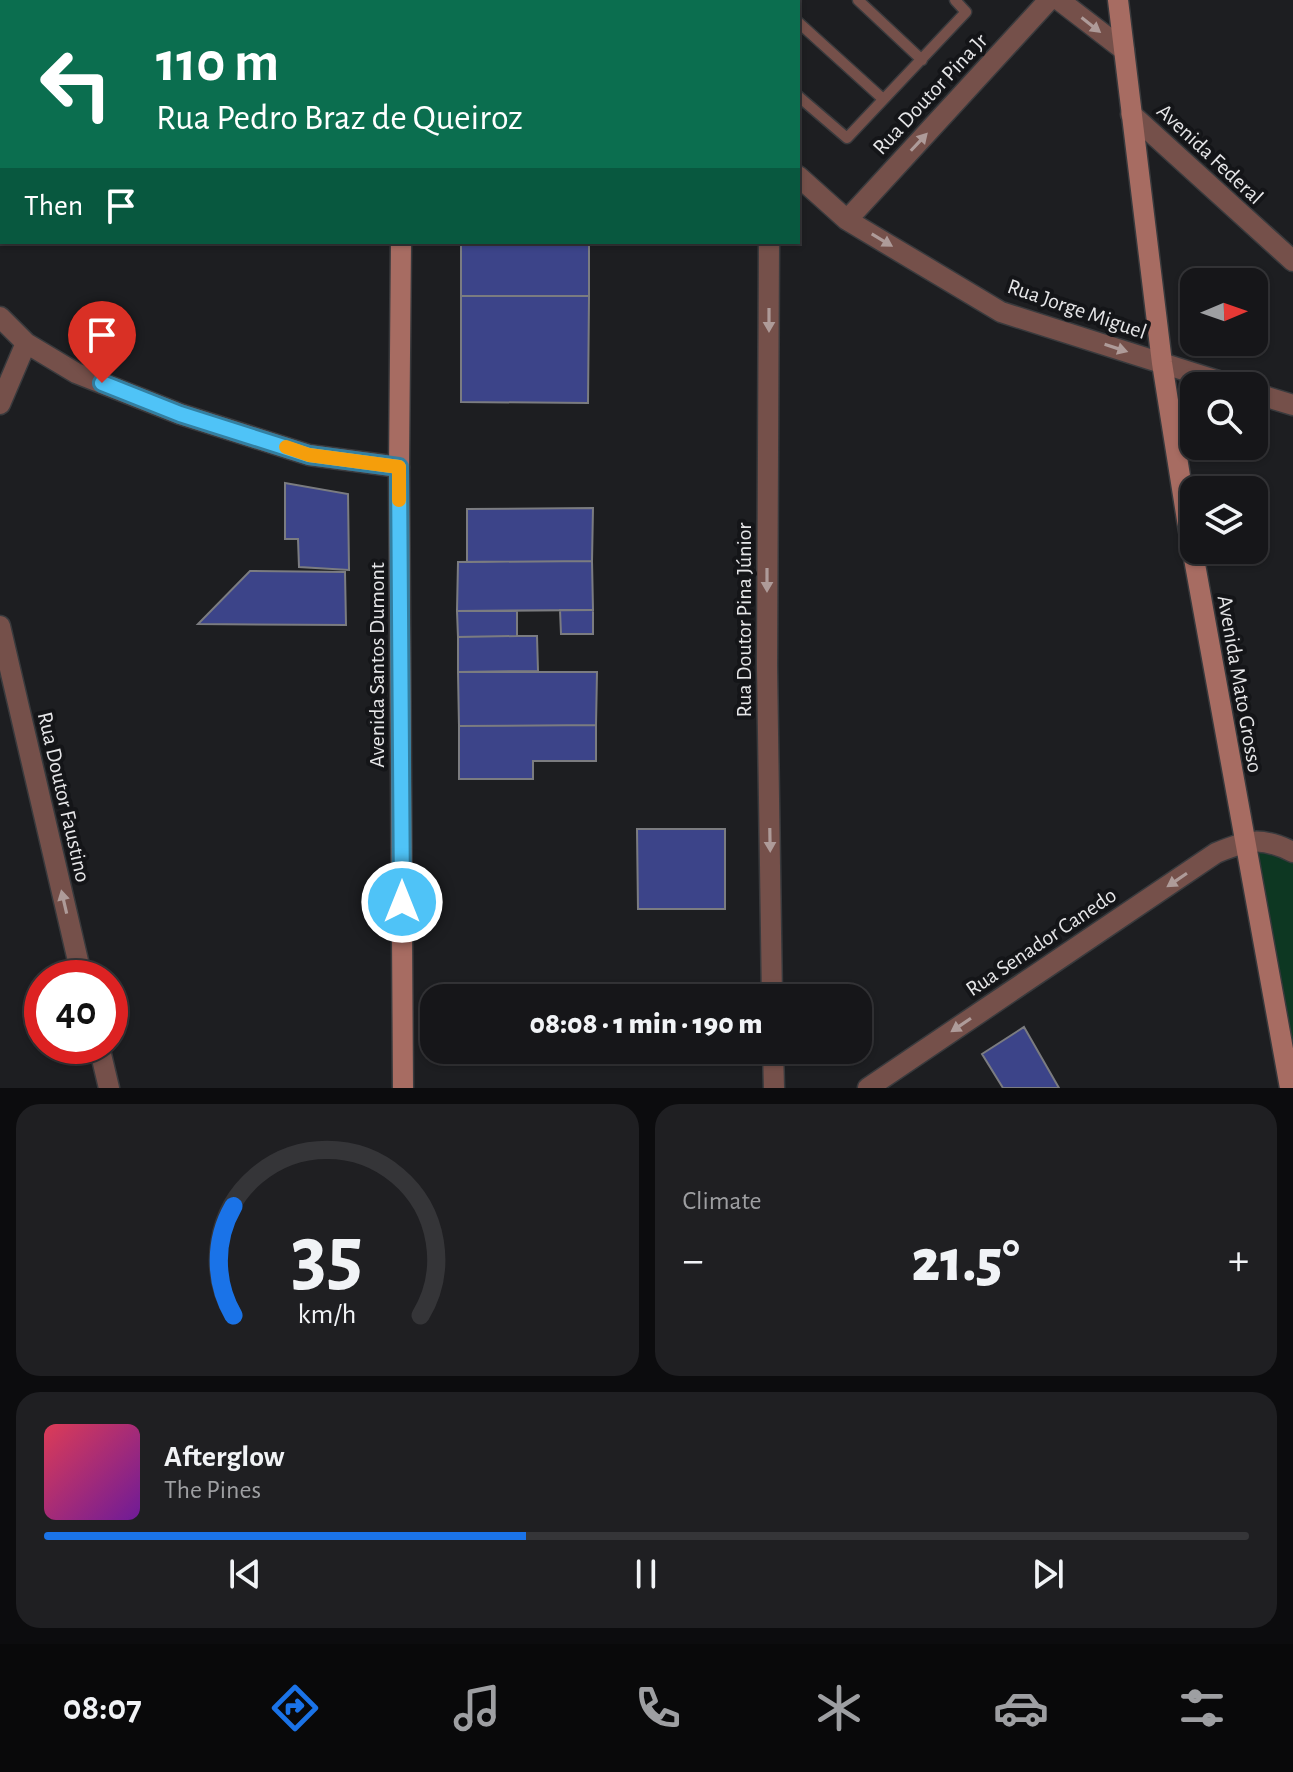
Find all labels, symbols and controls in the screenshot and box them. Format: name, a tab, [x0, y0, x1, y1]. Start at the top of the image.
one-way arrow	[1081, 17, 1101, 33]
street label: Rua Doutor Pina Jr	[869, 29, 991, 159]
icon: left	[24, 32, 128, 136]
text: 110 m	[156, 35, 279, 91]
street label: Avenida Federal	[1153, 99, 1267, 209]
text: Rua Pedro Braz de Queiroz	[156, 100, 523, 136]
one-way arrow	[909, 132, 927, 151]
icon: arrive	[99, 184, 143, 228]
text: Then	[24, 191, 83, 221]
one-way arrow	[871, 233, 893, 247]
north arrow	[1180, 268, 1268, 356]
map controls	[1180, 268, 1268, 564]
street label: Rua Jorge Miguel	[1005, 275, 1149, 343]
pin	[68, 301, 136, 383]
one-way arrow	[763, 308, 775, 333]
icon: arrive	[80, 313, 124, 357]
one-way arrow	[1104, 343, 1128, 355]
button: search	[1180, 372, 1268, 460]
button: layers	[1180, 476, 1268, 564]
street label: Rua Doutor Pina Júnior	[733, 523, 755, 717]
street label: Avenida Santos Dumont	[366, 562, 388, 768]
one-way arrow	[761, 568, 773, 593]
street label: Avenida Mato Grosso	[1214, 594, 1266, 774]
street label: Rua Doutor Faustino	[34, 710, 94, 884]
one-way arrow	[763, 828, 776, 853]
position arrow	[360, 860, 444, 944]
one-way arrow	[1166, 872, 1187, 887]
street label: Rua Senador Canedo	[962, 884, 1120, 1000]
one-way arrow	[57, 890, 70, 915]
speed limit sign: 40	[24, 960, 128, 1064]
text: 08:08 · 1 min · 190 m	[530, 1009, 762, 1039]
one-way arrow	[950, 1017, 972, 1032]
text: Climate	[683, 1188, 761, 1214]
text: 35	[291, 1215, 363, 1299]
text: 21.5°	[912, 1232, 1020, 1292]
text: −	[683, 1239, 704, 1283]
text: +	[1228, 1239, 1249, 1283]
text: km/h	[298, 1300, 357, 1329]
text: Afterglow	[164, 1442, 285, 1472]
text: The Pines	[164, 1477, 261, 1503]
icon: previous	[223, 1552, 267, 1596]
icon: pause	[624, 1552, 668, 1596]
icon: next	[1026, 1552, 1070, 1596]
icon: directions	[267, 1680, 323, 1736]
icon: music	[449, 1680, 505, 1736]
icon: phone	[630, 1680, 686, 1736]
icon: climate	[811, 1680, 867, 1736]
icon: car	[993, 1680, 1049, 1736]
icon: filters	[1174, 1680, 1230, 1736]
text: 08:07	[63, 1690, 142, 1726]

